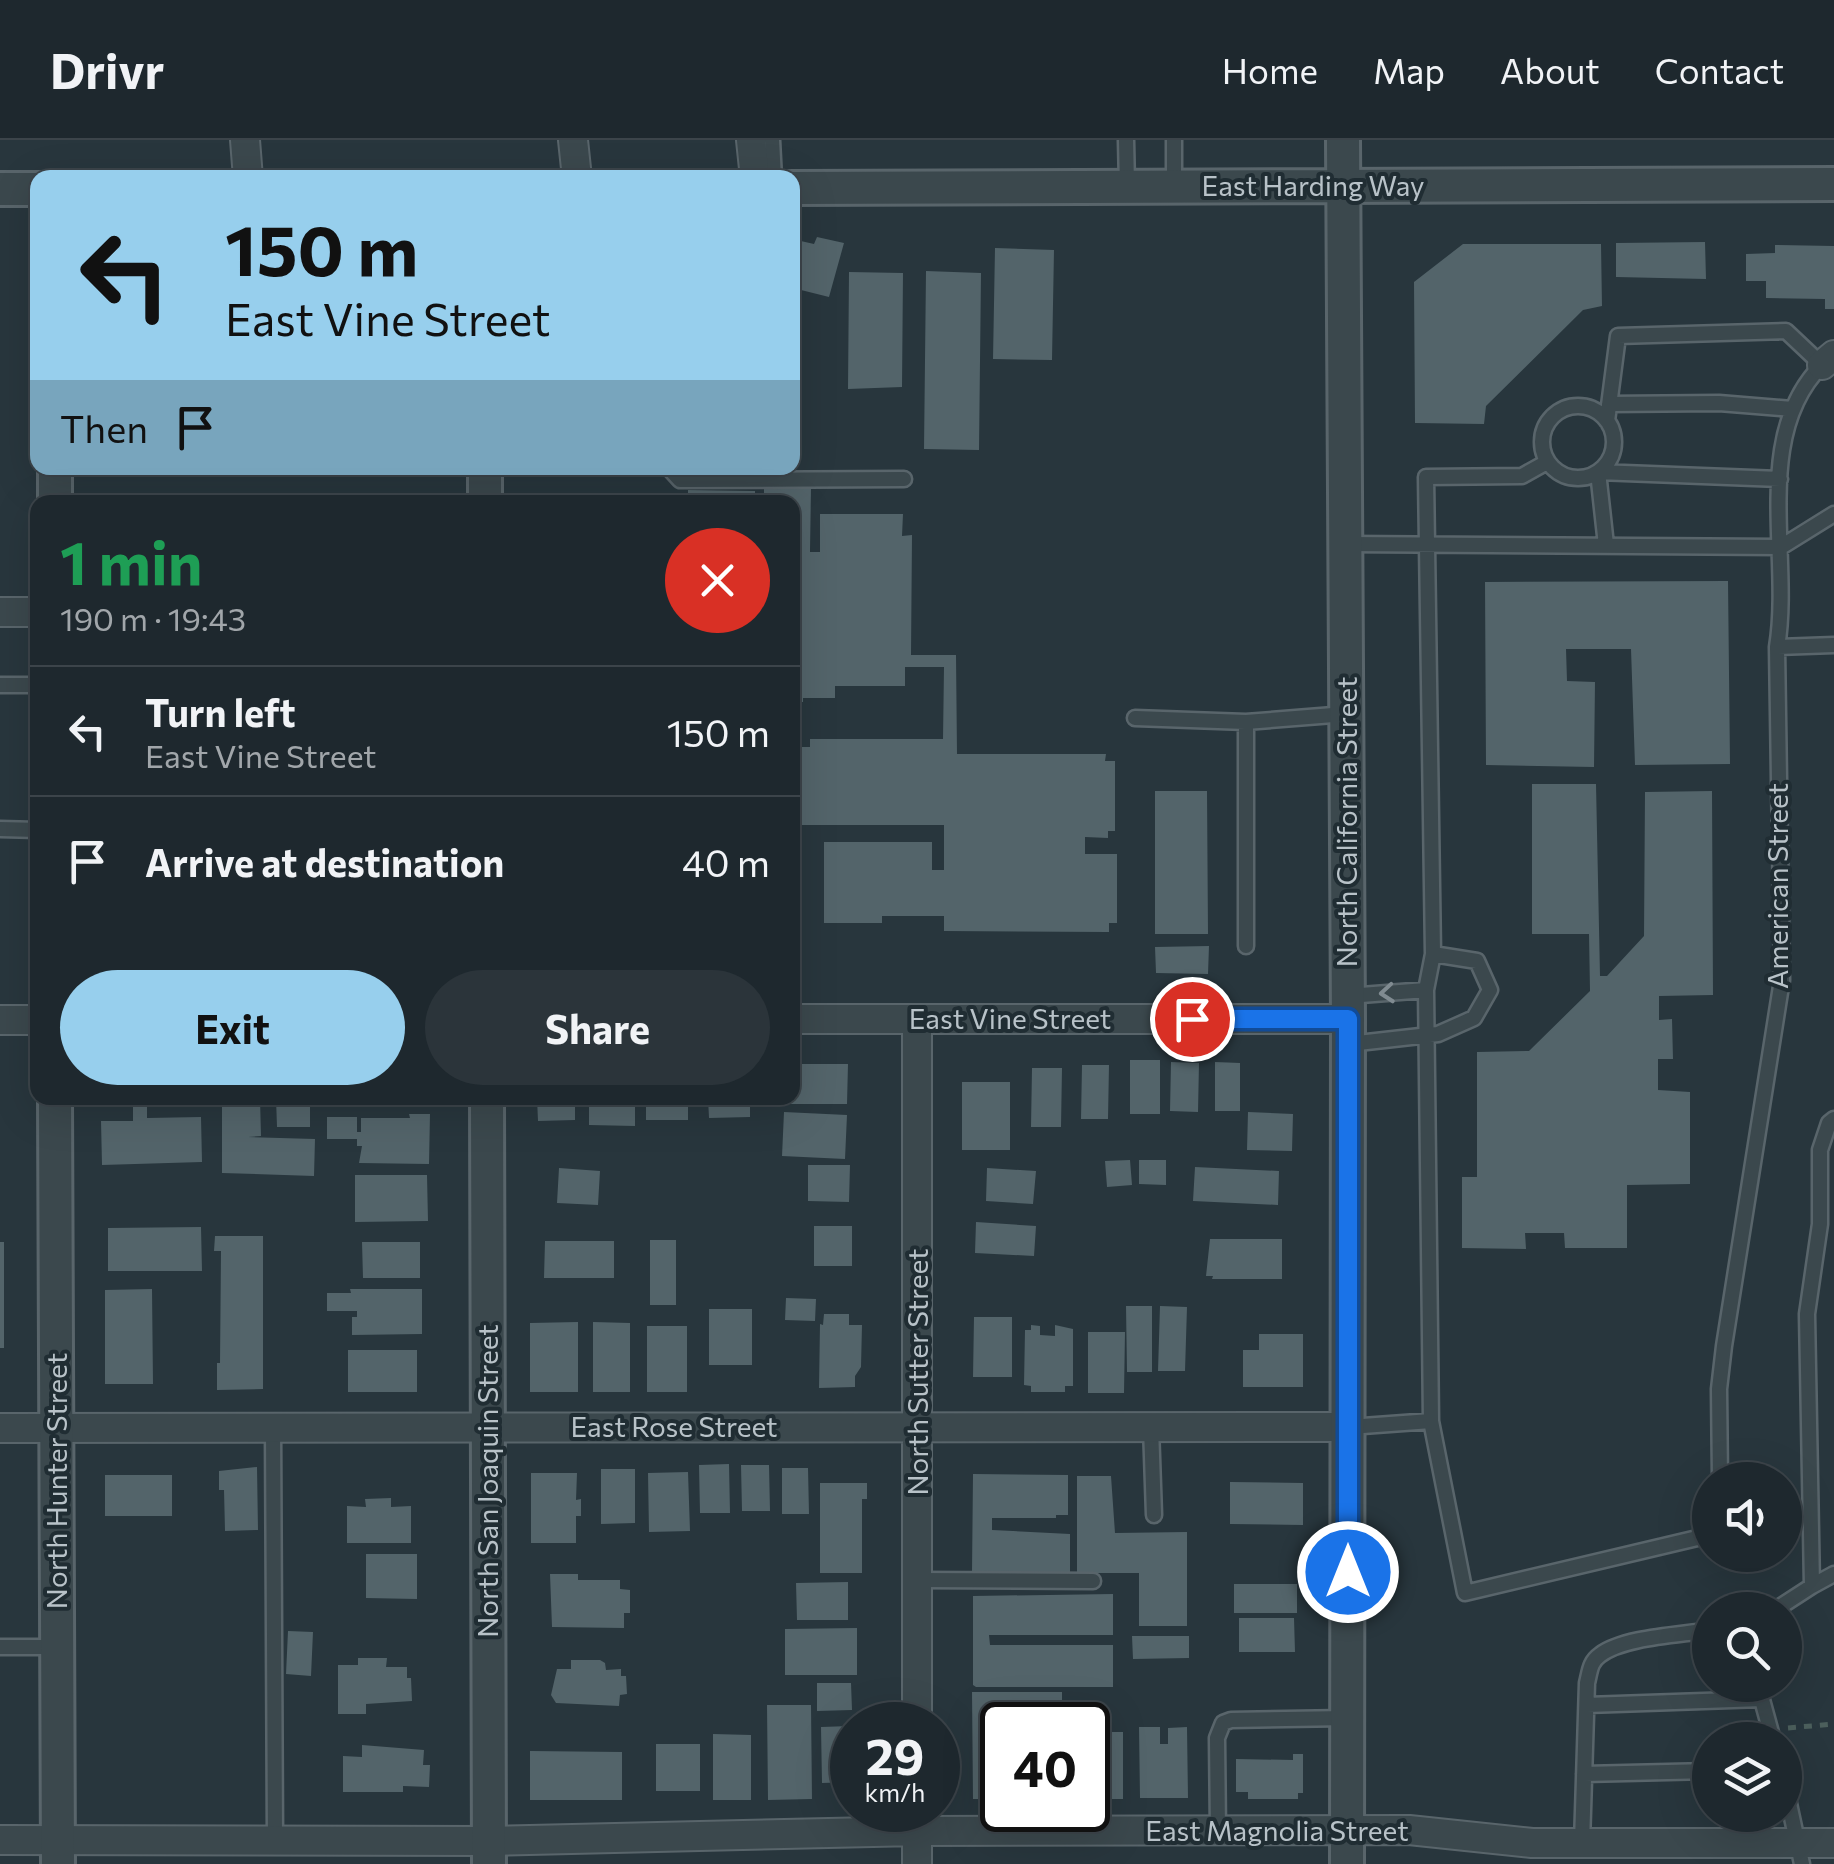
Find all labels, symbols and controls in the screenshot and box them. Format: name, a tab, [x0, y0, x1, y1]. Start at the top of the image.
text: Drivr	[50, 40, 164, 99]
text: Home	[1222, 48, 1318, 91]
text: Map	[1373, 48, 1445, 91]
text: About	[1500, 48, 1600, 91]
text: Contact	[1655, 48, 1784, 91]
street label: East Harding Way	[1202, 168, 1424, 202]
text: 150 m	[225, 205, 418, 290]
icon: left	[60, 210, 190, 340]
text: East Vine Street	[225, 290, 550, 345]
icon: arrive	[168, 400, 223, 455]
text: Then	[60, 404, 148, 451]
text: 1 min	[60, 524, 202, 597]
button: close	[665, 528, 770, 633]
text: 190 m · 19:43	[60, 598, 246, 638]
street label: North California Street	[1329, 677, 1363, 967]
text: Turn left	[145, 688, 296, 735]
icon: left	[60, 704, 115, 759]
text: 150 m	[667, 708, 770, 755]
text: East Vine Street	[145, 735, 376, 775]
street label: American Street	[1760, 783, 1794, 989]
icon: arrive	[60, 834, 115, 889]
text: Arrive at destination	[145, 838, 504, 885]
text: 40 m	[682, 838, 770, 885]
button: Exit	[60, 970, 405, 1085]
button: Share	[425, 970, 770, 1085]
pin	[1150, 977, 1235, 1062]
one-way arrow	[1379, 981, 1395, 1003]
icon: arrive	[1165, 992, 1220, 1047]
street label: East Vine Street	[909, 1001, 1111, 1035]
street label: North Sutter Street	[900, 1248, 934, 1496]
street label: North San Joaquin Street	[470, 1324, 504, 1638]
street label: North Hunter Street	[39, 1353, 73, 1609]
street label: East Rose Street	[570, 1409, 778, 1443]
map controls	[1692, 1462, 1802, 1832]
button: sound	[1692, 1462, 1802, 1572]
position arrow	[1296, 1520, 1400, 1624]
button: search	[1692, 1592, 1802, 1702]
speed limit sign: 40	[980, 1702, 1110, 1832]
button: layers	[1692, 1722, 1802, 1832]
text: 29	[865, 1724, 924, 1785]
text: km/h	[865, 1777, 925, 1807]
street label: East Magnolia Street	[1145, 1813, 1409, 1847]

